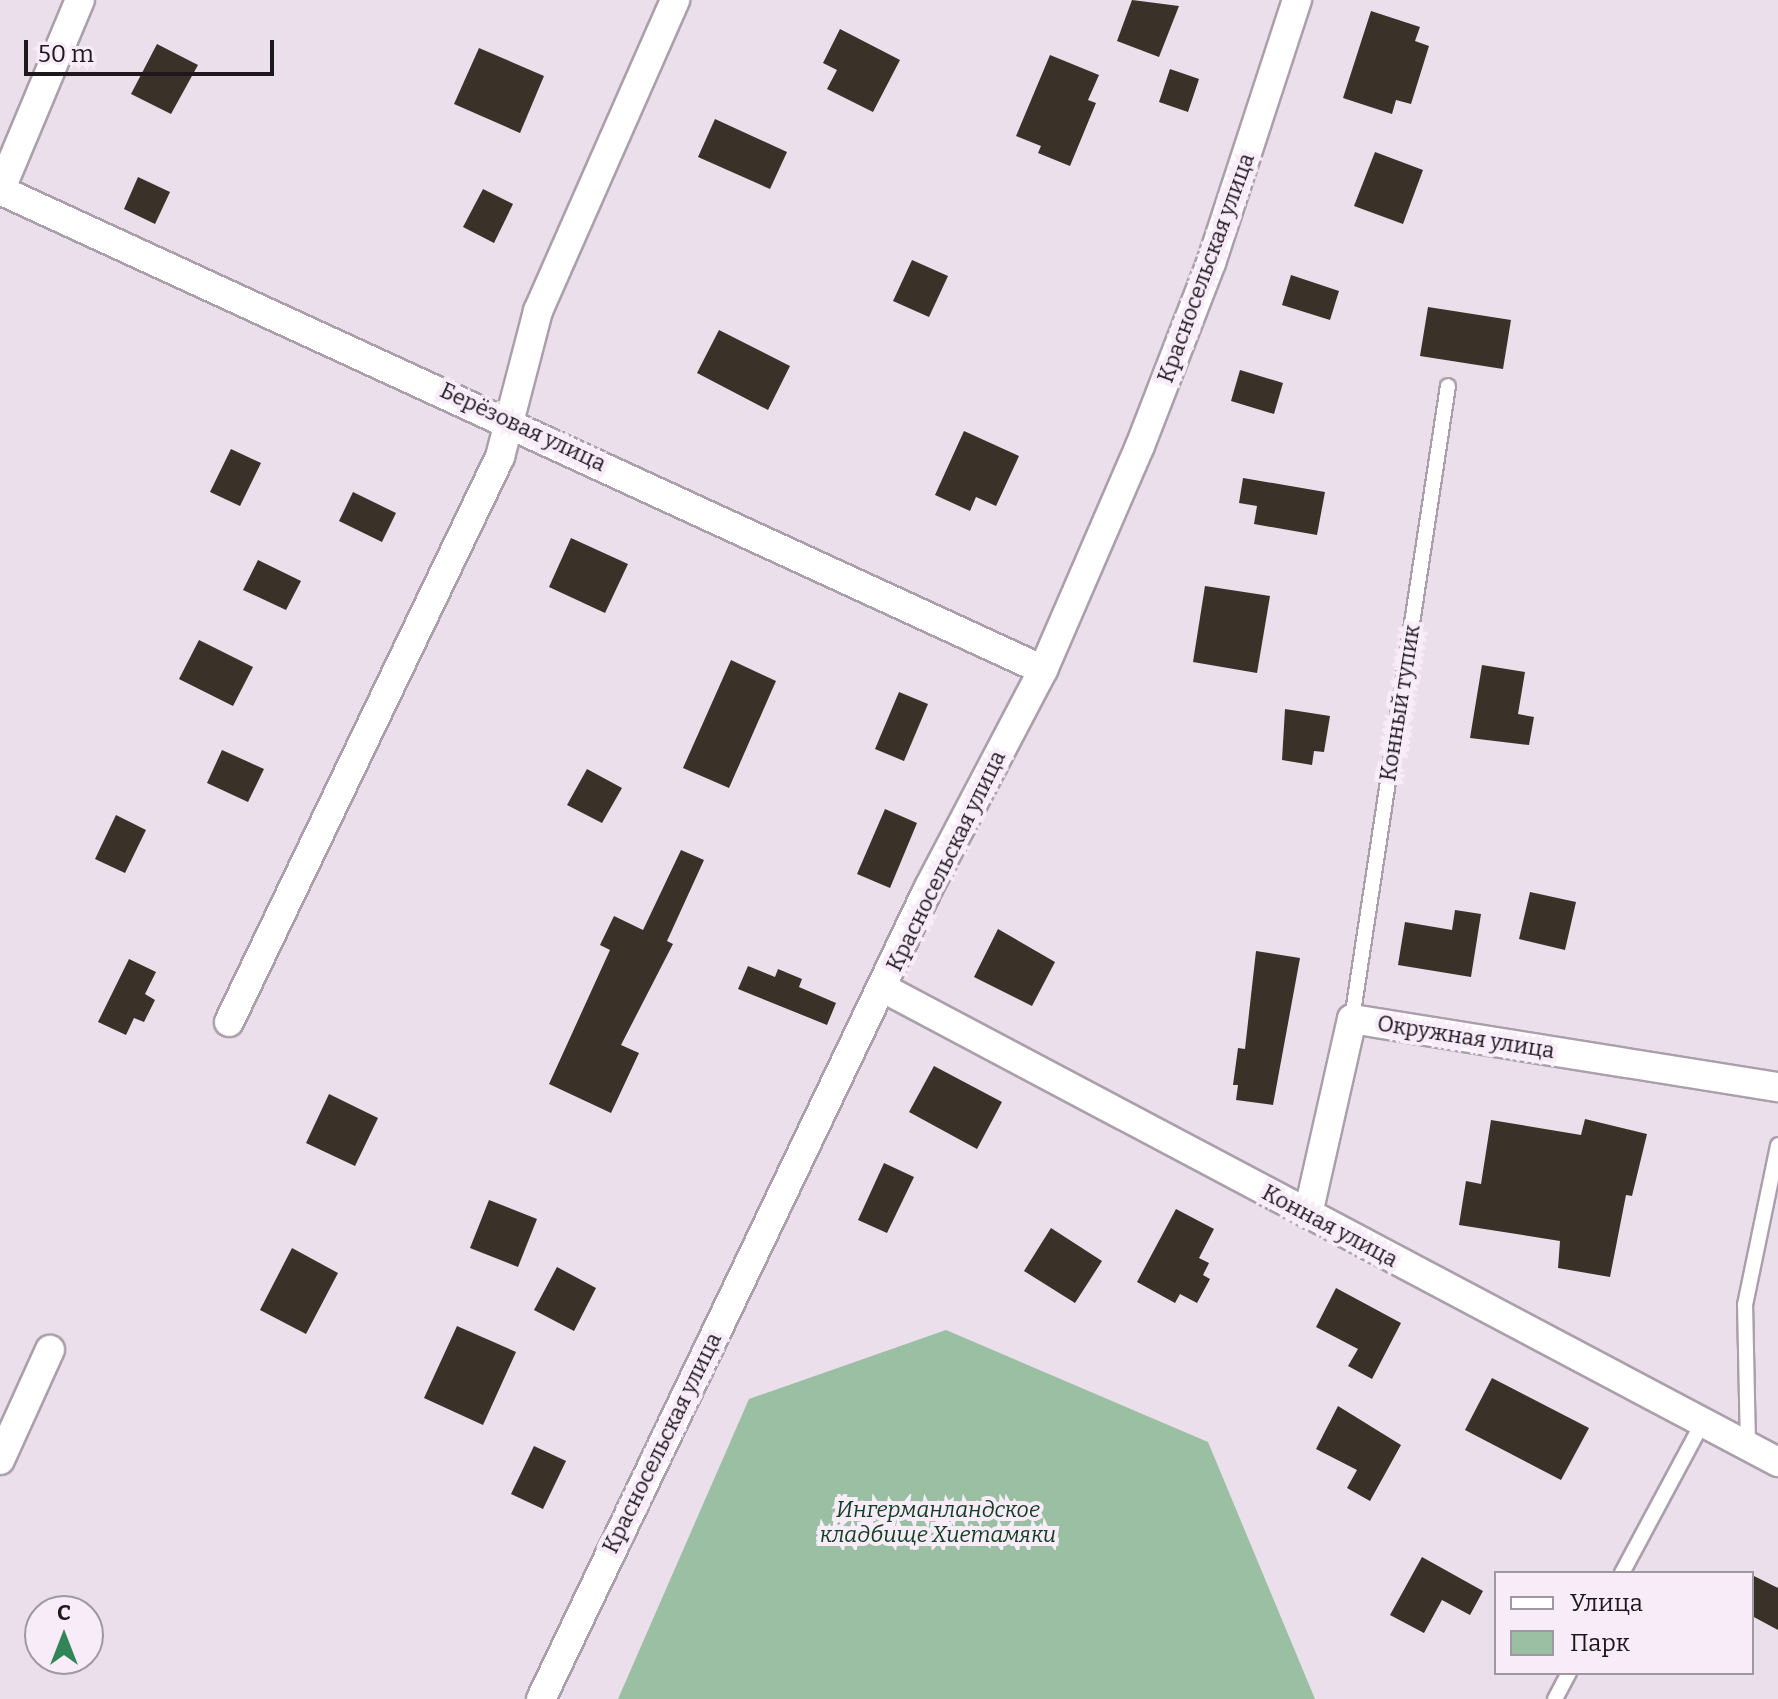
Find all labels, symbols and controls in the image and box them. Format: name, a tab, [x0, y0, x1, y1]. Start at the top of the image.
scale bar	[28, 24, 278, 74]
text: 50 m	[38, 40, 94, 68]
street label: Красносельская улица	[1152, 150, 1260, 386]
street label: Берёзовая улица	[436, 377, 610, 477]
street label: Конный тупик	[1375, 623, 1425, 783]
street label: Красносельская улица	[881, 746, 1011, 976]
street label: Окружная улица	[1376, 1010, 1556, 1064]
street label: Конная улица	[1258, 1179, 1402, 1273]
street label: Красносельская улица	[597, 1328, 727, 1558]
park label: Ингерманландское кладбище Хиетамяки	[820, 1496, 1056, 1548]
legend	[1494, 1571, 1754, 1675]
text: Улица	[1570, 1589, 1643, 1617]
north arrow	[24, 1595, 104, 1675]
text: С	[57, 1599, 71, 1626]
text: Парк	[1570, 1629, 1630, 1657]

